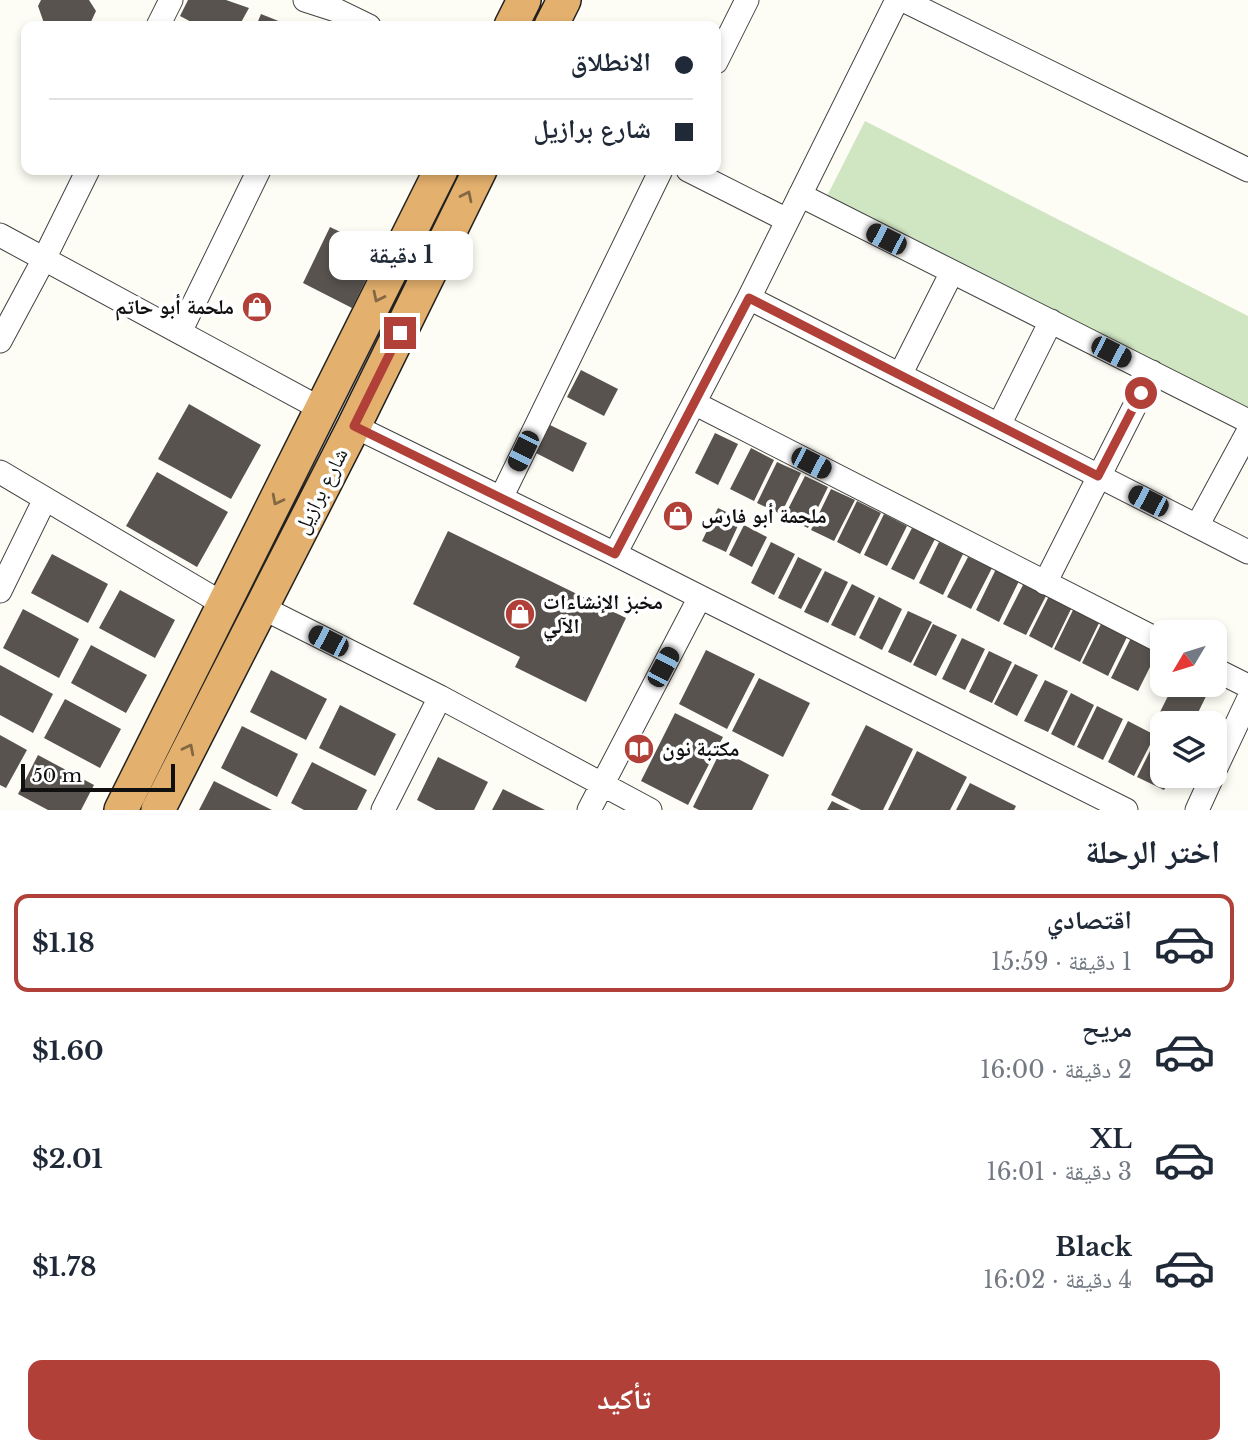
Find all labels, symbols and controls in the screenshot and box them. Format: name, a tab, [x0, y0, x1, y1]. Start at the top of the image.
text: الانطلاق	[571, 46, 651, 78]
text: شارع برازيل	[533, 113, 651, 145]
one-way arrow	[459, 191, 473, 203]
car	[863, 220, 910, 258]
callout: 1 دقيقة	[328, 232, 472, 280]
text: 1 دقيقة	[369, 241, 433, 269]
shop icon: ملحمة أبو حاتم	[240, 290, 274, 324]
one-way arrow	[373, 290, 387, 302]
place label: ملحمة أبو حاتم	[115, 293, 234, 321]
route end	[384, 317, 416, 349]
car	[1088, 333, 1135, 371]
route start	[1125, 377, 1157, 409]
car	[505, 428, 542, 474]
street label: شارع برازيل	[288, 444, 354, 538]
car	[788, 444, 835, 482]
car	[1125, 482, 1172, 520]
one-way arrow	[272, 493, 286, 506]
shop icon: ملحمة أبو فارس	[661, 499, 695, 533]
place label: ملحمة أبو فارس	[701, 502, 827, 529]
place label: مخبز الإنشاءات الآلي	[543, 589, 663, 642]
shop icon: مخبز الإنشاءات الآلي	[503, 597, 537, 631]
north arrow	[1150, 620, 1227, 696]
map controls	[1150, 620, 1227, 788]
car	[305, 622, 352, 660]
car	[644, 644, 683, 690]
button: layers	[1150, 711, 1227, 788]
library icon: مكتبة نون	[622, 732, 656, 766]
place label: مكتبة نون	[662, 736, 740, 762]
one-way arrow	[181, 744, 195, 756]
scale bar	[21, 761, 175, 793]
text: 50 m	[32, 764, 82, 787]
text: اختر الرحلة	[1085, 832, 1220, 872]
text: اقتصادي	[1047, 904, 1132, 936]
icon: car	[1153, 912, 1216, 975]
text: $1.18	[32, 927, 95, 959]
text: 1 دقيقة · 15:59	[991, 948, 1132, 976]
text: مريح	[1082, 1012, 1132, 1044]
icon: car	[1153, 1020, 1216, 1083]
text: $1.60	[32, 1035, 104, 1067]
text: 2 دقيقة · 16:00	[980, 1056, 1132, 1084]
text: XL	[1090, 1123, 1132, 1155]
icon: car	[1153, 1128, 1216, 1191]
text: $2.01	[32, 1143, 103, 1175]
text: 3 دقيقة · 16:01	[986, 1158, 1132, 1186]
text: Black	[1055, 1231, 1132, 1263]
icon: car	[1153, 1236, 1216, 1299]
text: $1.78	[32, 1251, 96, 1283]
text: 4 دقيقة · 16:02	[983, 1266, 1132, 1294]
button: تأكيد	[28, 1360, 1220, 1440]

